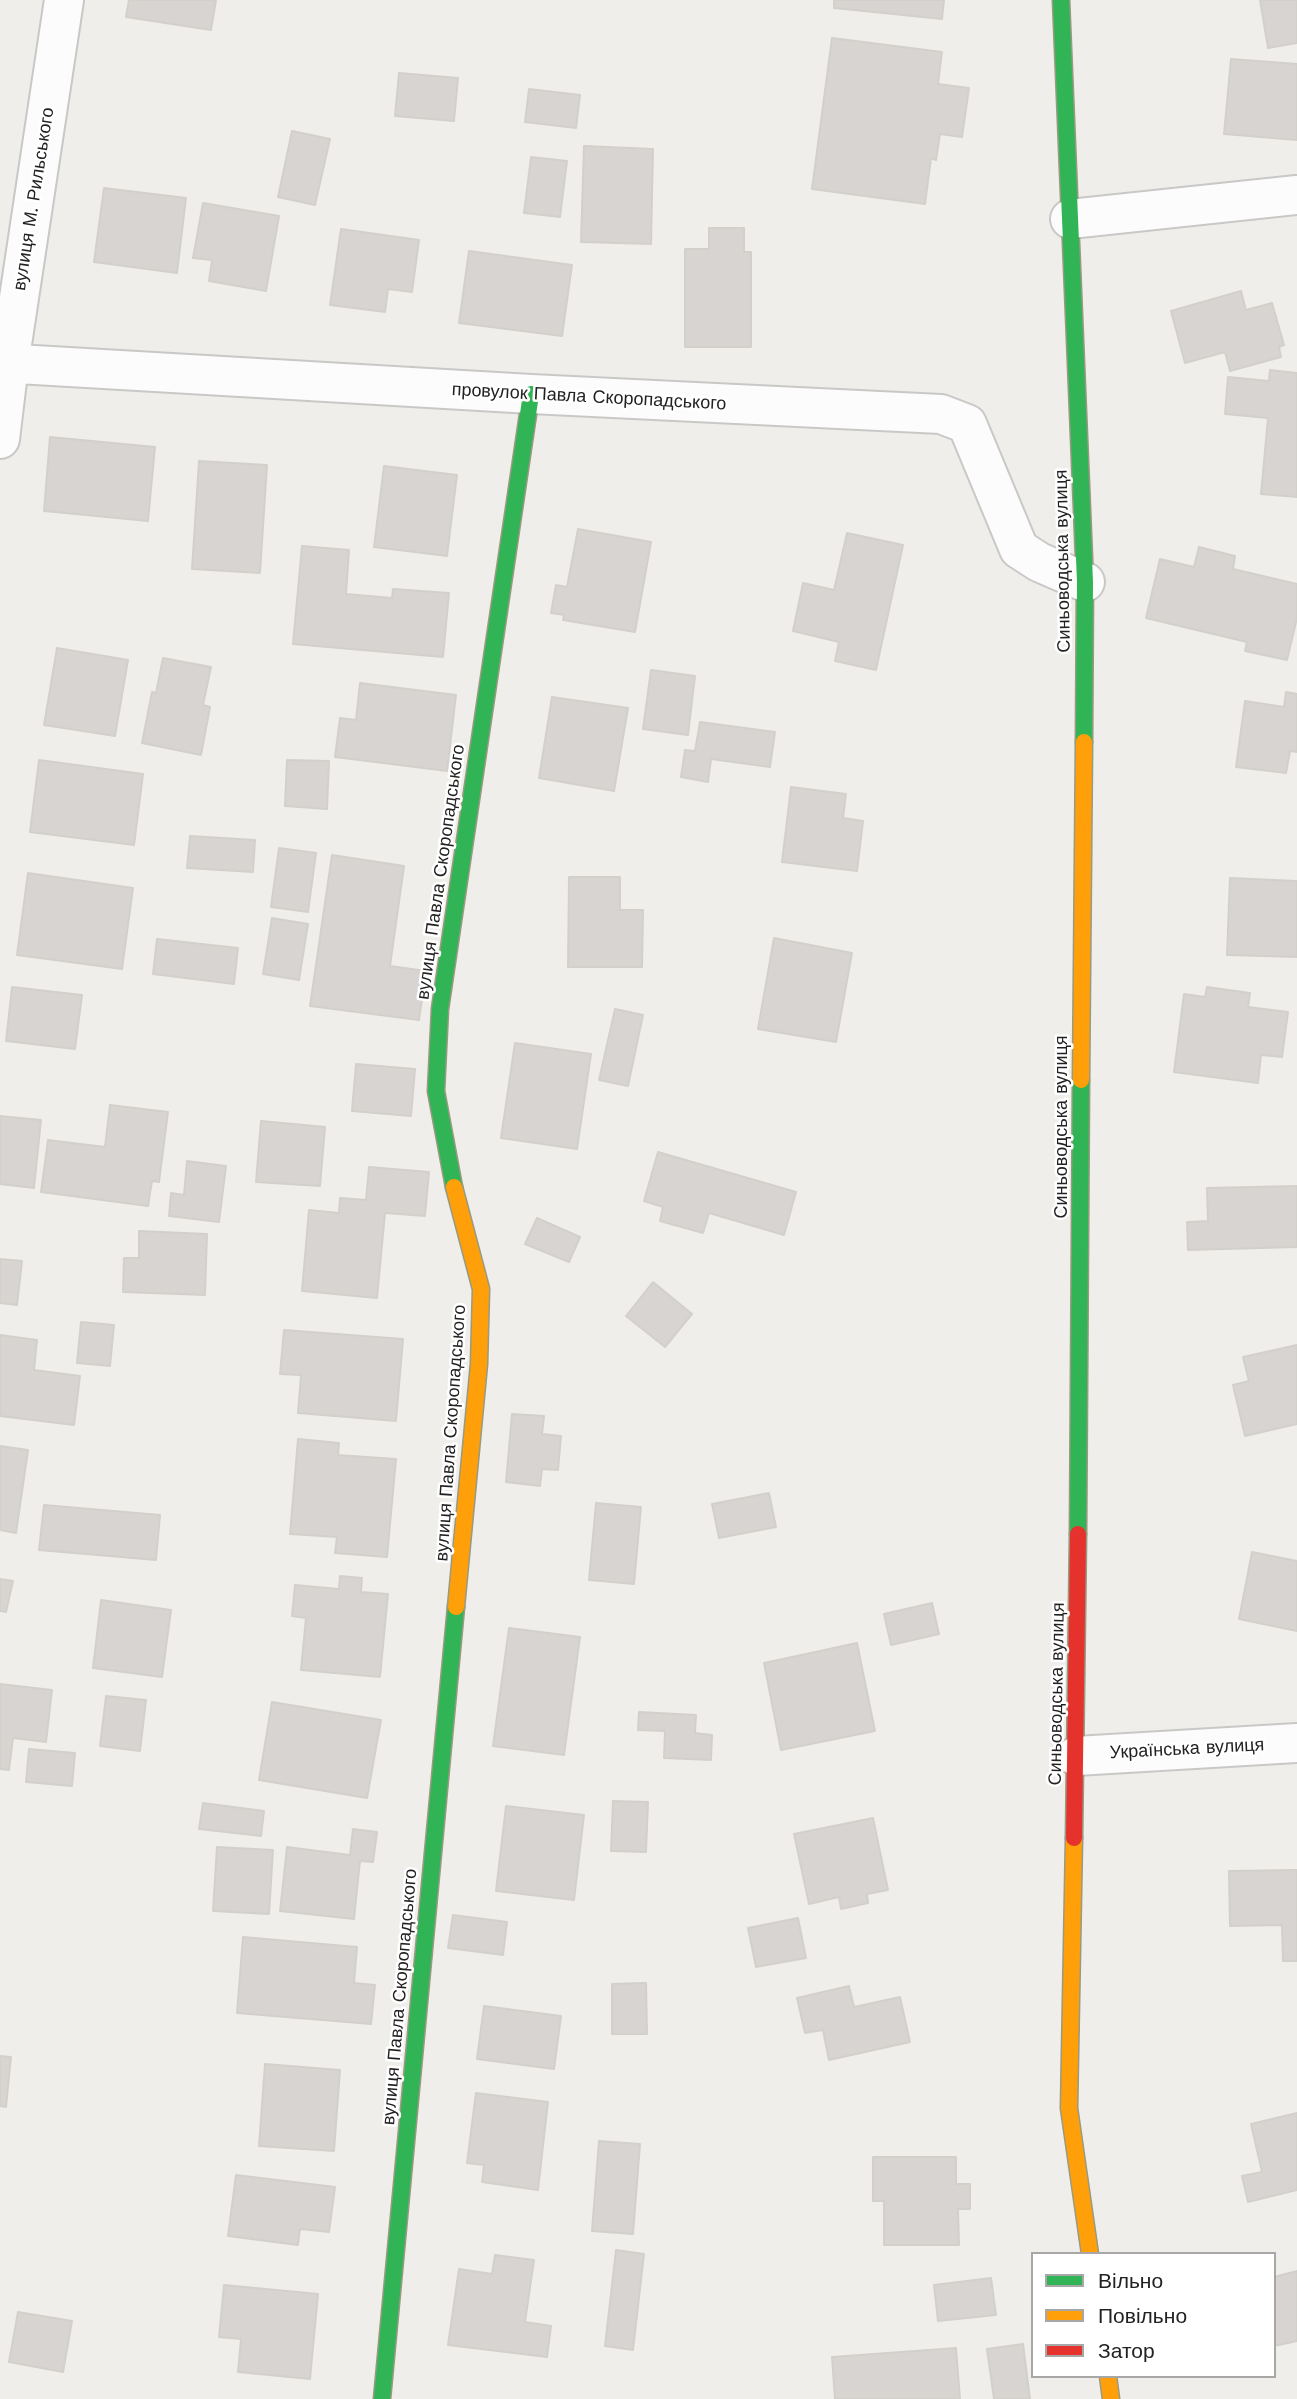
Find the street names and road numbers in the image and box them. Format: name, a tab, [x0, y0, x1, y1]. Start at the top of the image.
street label: вулиця М. Рильського	[9, 106, 59, 292]
street label: провулок Павла Скоропадського	[451, 379, 727, 415]
street label: Синьоводська вулиця	[1051, 469, 1075, 653]
street label: вулиця Павла Скоропадського	[412, 743, 470, 1001]
street label: Синьоводська вулиця	[1051, 1035, 1073, 1219]
street label: вулиця Павла Скоропадського	[431, 1304, 471, 1562]
street label: Синьоводська вулиця	[1045, 1602, 1069, 1786]
street label: Українська вулиця	[1109, 1734, 1265, 1764]
street label: вулиця Павла Скоропадського	[378, 1868, 422, 2126]

